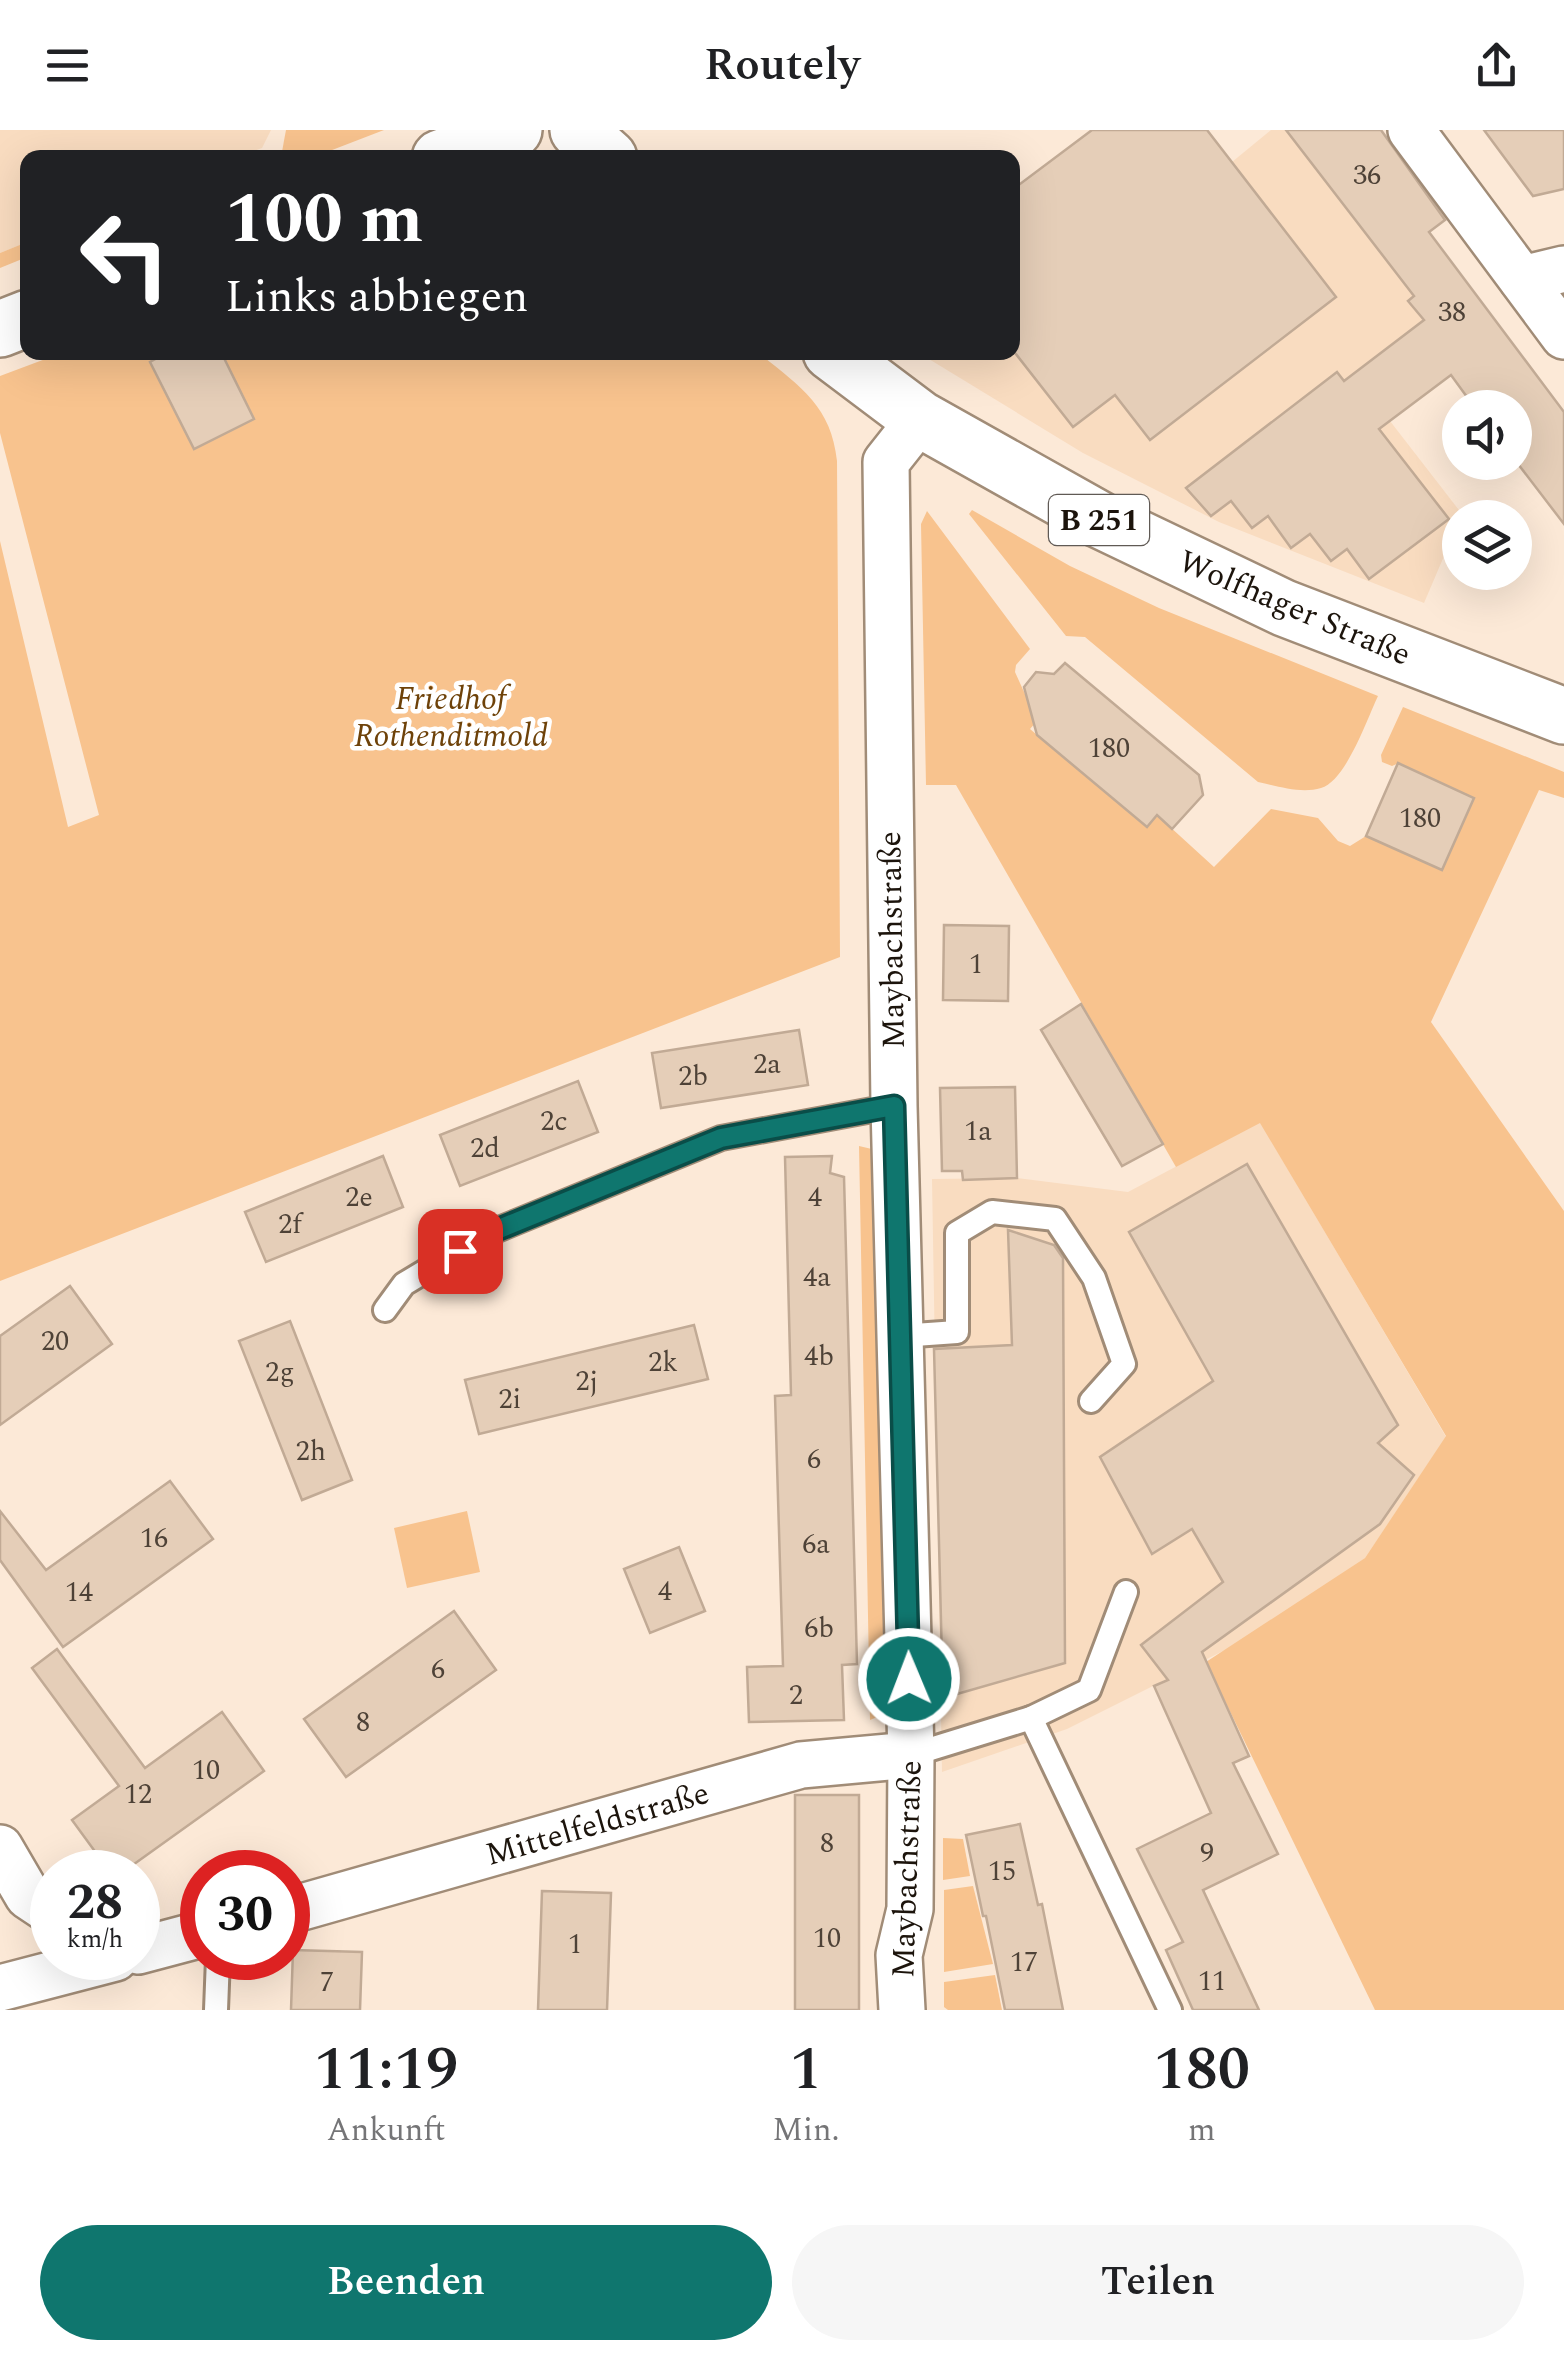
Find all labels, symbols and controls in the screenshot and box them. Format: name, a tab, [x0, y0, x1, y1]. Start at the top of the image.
text: Routely	[704, 31, 860, 100]
icon: menu	[40, 38, 95, 93]
icon: share	[1469, 38, 1524, 93]
house number: 36	[1353, 154, 1381, 197]
text: 100 m	[225, 167, 423, 273]
icon: left	[60, 190, 190, 320]
text: Links abbiegen	[225, 263, 529, 332]
house number: 38	[1438, 291, 1466, 334]
map controls	[1442, 390, 1532, 590]
button: sound	[1442, 390, 1532, 480]
road number: B 251	[1049, 495, 1149, 545]
button: layers	[1442, 500, 1532, 590]
street label: Wolfhager Straße	[1171, 537, 1418, 679]
park label: Friedhof Rothenditmold	[354, 675, 548, 761]
house number: 180	[1088, 727, 1130, 770]
house number: 180	[1399, 797, 1441, 840]
street label: Maybachstraße	[866, 831, 919, 1049]
house number: 1	[969, 943, 983, 986]
house number: 2a	[753, 1043, 781, 1086]
house number: 2b	[678, 1055, 708, 1098]
house number: 2c	[540, 1100, 568, 1143]
house number: 1a	[964, 1110, 992, 1153]
house number: 2d	[470, 1127, 500, 1170]
house number: 2e	[345, 1176, 373, 1219]
house number: 4	[808, 1176, 822, 1219]
house number: 2f	[278, 1203, 304, 1246]
pin	[418, 1209, 503, 1294]
icon: arrive	[433, 1224, 488, 1279]
house number: 4a	[803, 1256, 831, 1299]
house number: 20	[41, 1320, 69, 1363]
house number: 4b	[804, 1335, 834, 1378]
house number: 2k	[648, 1341, 678, 1384]
house number: 2g	[265, 1351, 295, 1394]
house number: 2j	[576, 1360, 598, 1403]
house number: 2i	[499, 1378, 521, 1421]
house number: 2h	[296, 1430, 326, 1473]
house number: 6	[807, 1438, 821, 1481]
house number: 16	[140, 1517, 168, 1560]
house number: 6a	[802, 1523, 830, 1566]
house number: 4	[658, 1570, 672, 1613]
house number: 14	[65, 1571, 93, 1614]
house number: 6b	[804, 1607, 834, 1650]
position arrow	[857, 1627, 961, 1731]
house number: 6	[431, 1648, 445, 1691]
house number: 2	[789, 1674, 803, 1717]
house number: 8	[356, 1701, 370, 1744]
house number: 10	[192, 1749, 220, 1792]
street label: Maybachstraße	[879, 1759, 936, 1979]
street label: Mittelfeldstraße	[480, 1769, 715, 1880]
house number: 12	[124, 1773, 152, 1816]
house number: 8	[820, 1822, 834, 1865]
house number: 9	[1200, 1832, 1214, 1875]
speed limit sign: 30	[180, 1850, 310, 1980]
house number: 15	[988, 1850, 1016, 1893]
text: 28	[67, 1865, 123, 1941]
house number: 10	[813, 1917, 841, 1960]
text: km/h	[67, 1921, 123, 1959]
house number: 1	[568, 1923, 582, 1966]
house number: 17	[1010, 1941, 1038, 1984]
house number: 11	[1198, 1960, 1226, 2003]
house number: 7	[320, 1961, 334, 2004]
text: 11:19	[314, 2024, 458, 2116]
text: 1	[790, 2024, 822, 2116]
text: 180	[1154, 2024, 1250, 2116]
text: Ankunft	[327, 2106, 446, 2155]
text: Min.	[772, 2106, 840, 2155]
text: m	[1188, 2106, 1216, 2155]
button: Beenden	[40, 2225, 772, 2340]
button: Teilen	[792, 2225, 1524, 2340]

